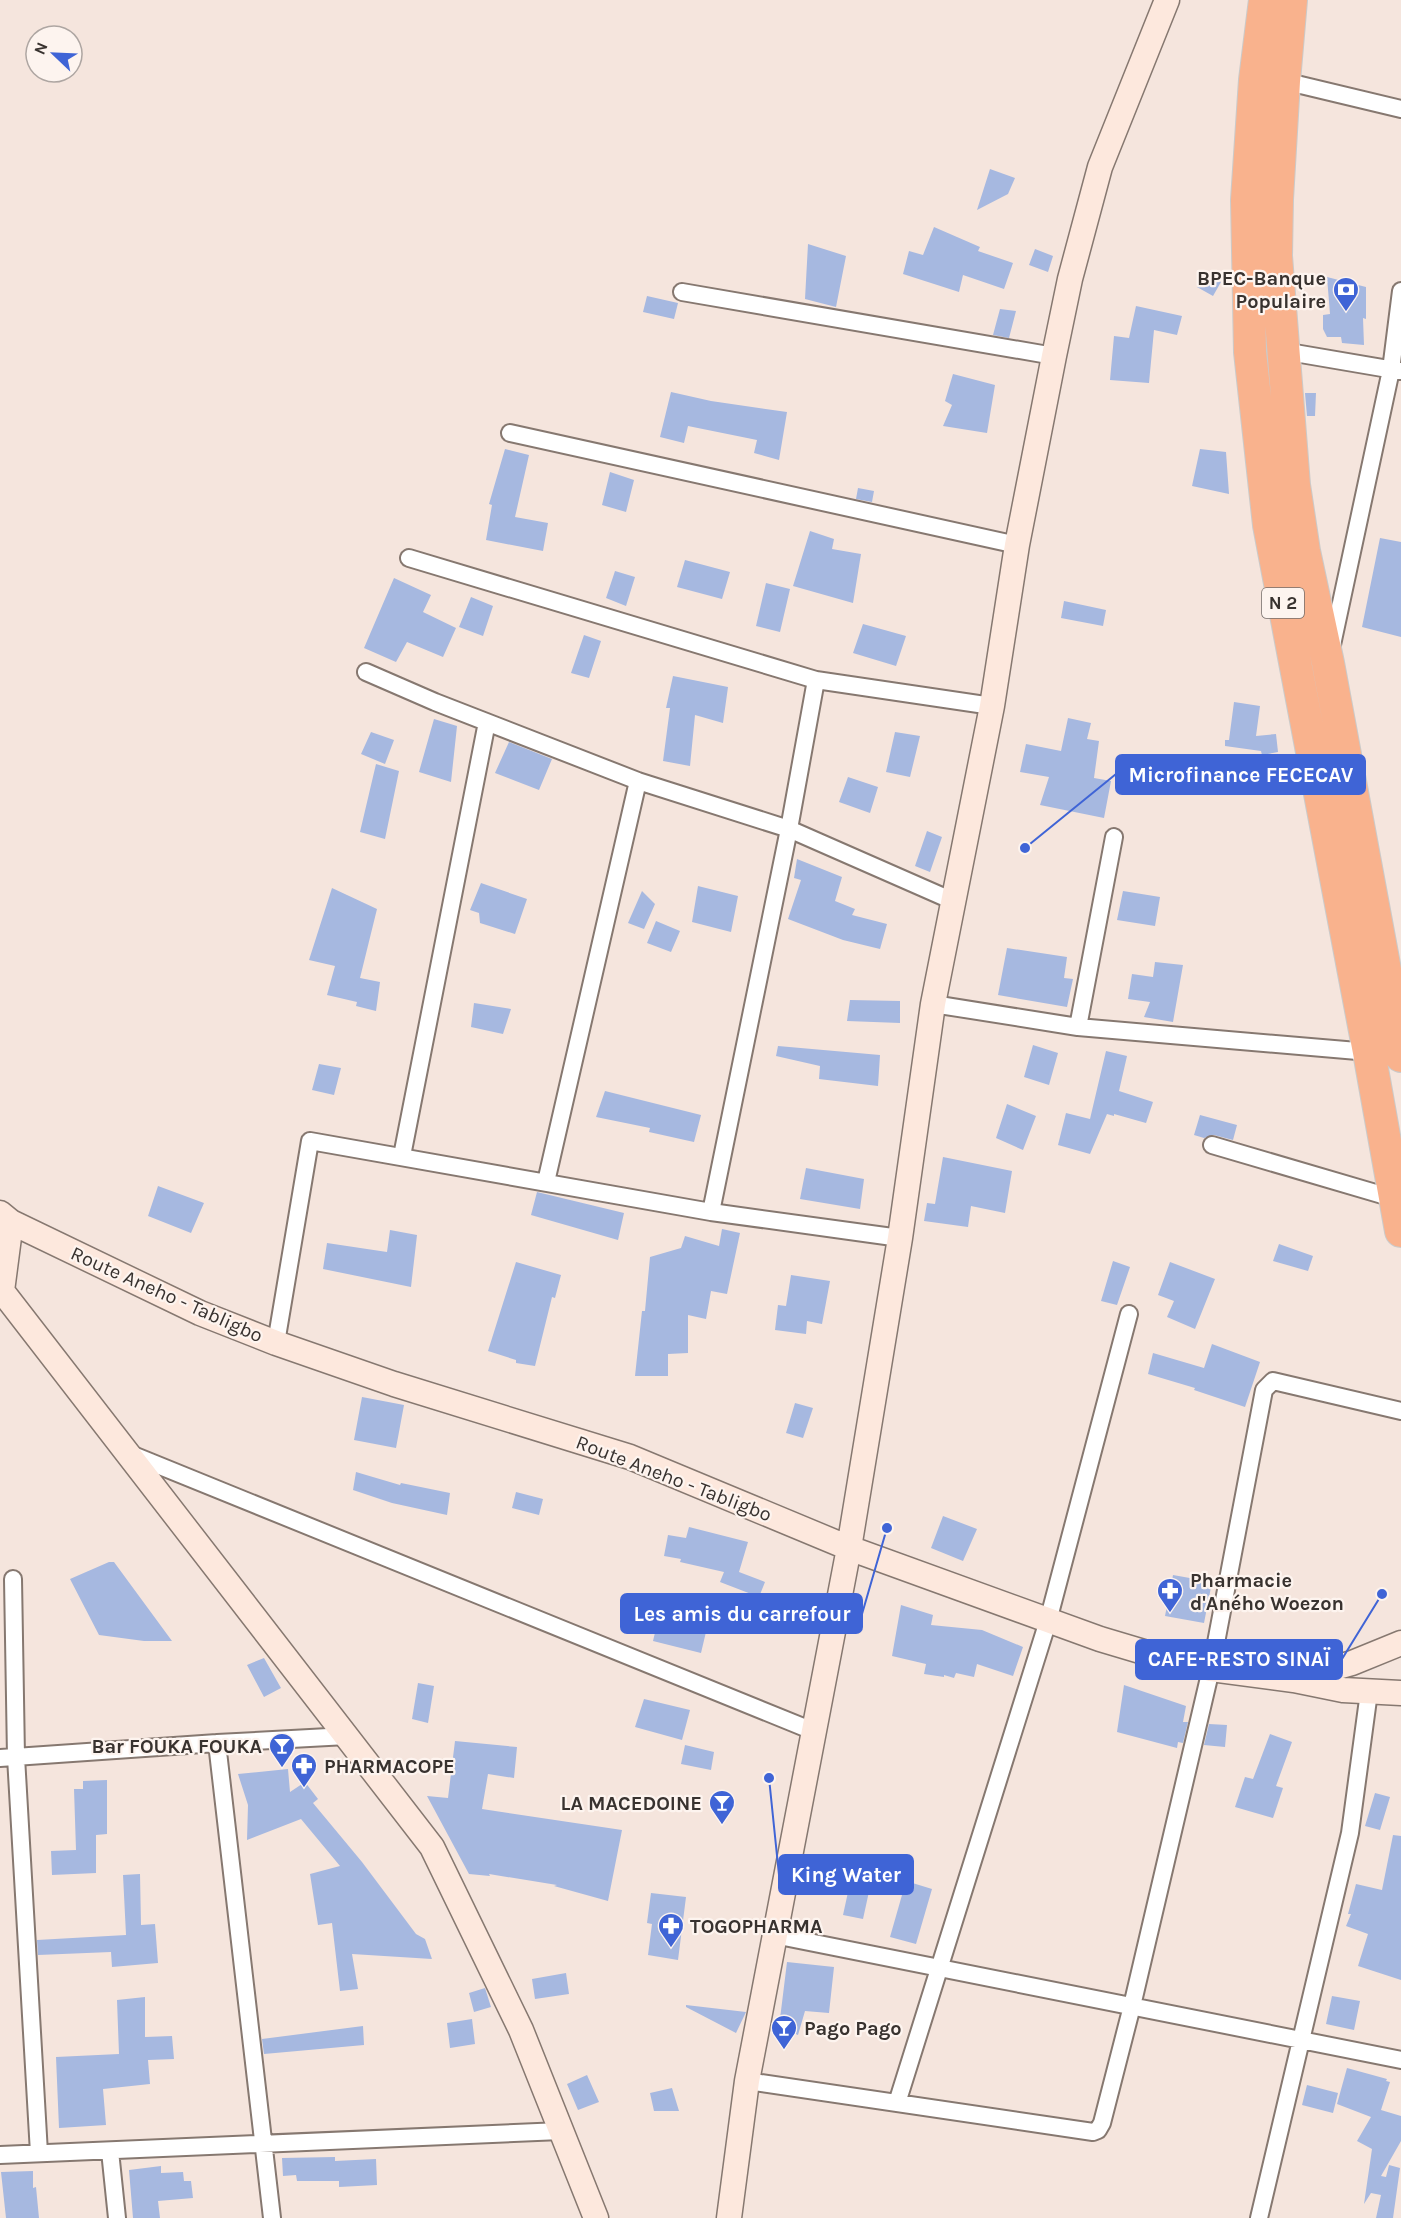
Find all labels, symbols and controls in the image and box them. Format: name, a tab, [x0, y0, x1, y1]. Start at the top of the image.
north arrow	[24, 24, 84, 84]
text: N	[30, 39, 52, 57]
place label: BPEC-Banque Populaire	[1197, 267, 1326, 313]
bank icon: BPEC-Banque Populaire	[1331, 275, 1361, 313]
road number: N 2	[1262, 588, 1304, 618]
callout: Microfinance FECECAV	[1116, 755, 1365, 794]
text: Microfinance FECECAV	[1129, 763, 1354, 787]
street label: Route Aneho - Tabligbo	[67, 1242, 266, 1347]
street label: Route Aneho - Tabligbo	[573, 1430, 775, 1526]
place label: Pharmacie d'Aného Woezon	[1190, 1569, 1344, 1615]
pharmacy icon: Pharmacie d'Aného Woezon	[1155, 1576, 1185, 1614]
callout: Les amis du carrefour	[621, 1594, 862, 1633]
text: Les amis du carrefour	[634, 1602, 851, 1626]
callout: CAFE-RESTO SINAÏ	[1136, 1640, 1342, 1679]
text: CAFE-RESTO SINAÏ	[1148, 1647, 1331, 1671]
bar icon: Bar FOUKA FOUKA	[267, 1731, 297, 1769]
place label: Bar FOUKA FOUKA	[91, 1735, 262, 1758]
pharmacy icon: PHARMACOPE	[289, 1751, 319, 1789]
place label: PHARMACOPE	[324, 1755, 455, 1778]
bar icon: LA MACEDOINE	[707, 1788, 737, 1826]
place label: LA MACEDOINE	[561, 1792, 702, 1815]
callout: King Water	[779, 1855, 913, 1894]
text: King Water	[791, 1863, 902, 1887]
pharmacy icon: TOGOPHARMA	[656, 1911, 686, 1949]
place label: TOGOPHARMA	[690, 1915, 823, 1938]
bar icon: Pago Pago	[769, 2013, 799, 2051]
place label: Pago Pago	[804, 2017, 902, 2040]

